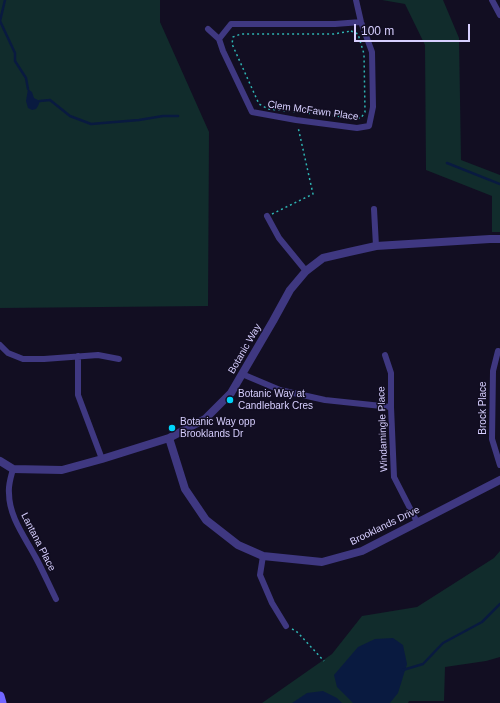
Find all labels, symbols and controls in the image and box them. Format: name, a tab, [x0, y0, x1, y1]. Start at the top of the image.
scale bar	[356, 16, 472, 42]
text: 100 m	[361, 24, 394, 38]
street label: Clem McFawn Place	[267, 99, 359, 123]
street label: Botanic Way	[226, 322, 264, 376]
street label: Brock Place	[477, 381, 489, 435]
street label: Windamingle Place	[376, 386, 390, 472]
place label: Botanic Way at Candlebark Cres	[238, 388, 313, 412]
marker: Botanic Way at Candlebark Cres	[225, 395, 235, 405]
place label: Botanic Way opp Brooklands Dr	[180, 416, 255, 440]
marker: Botanic Way opp Brooklands Dr	[167, 423, 177, 433]
street label: Brooklands Drive	[348, 504, 422, 548]
street label: Lantana Place	[18, 511, 58, 573]

